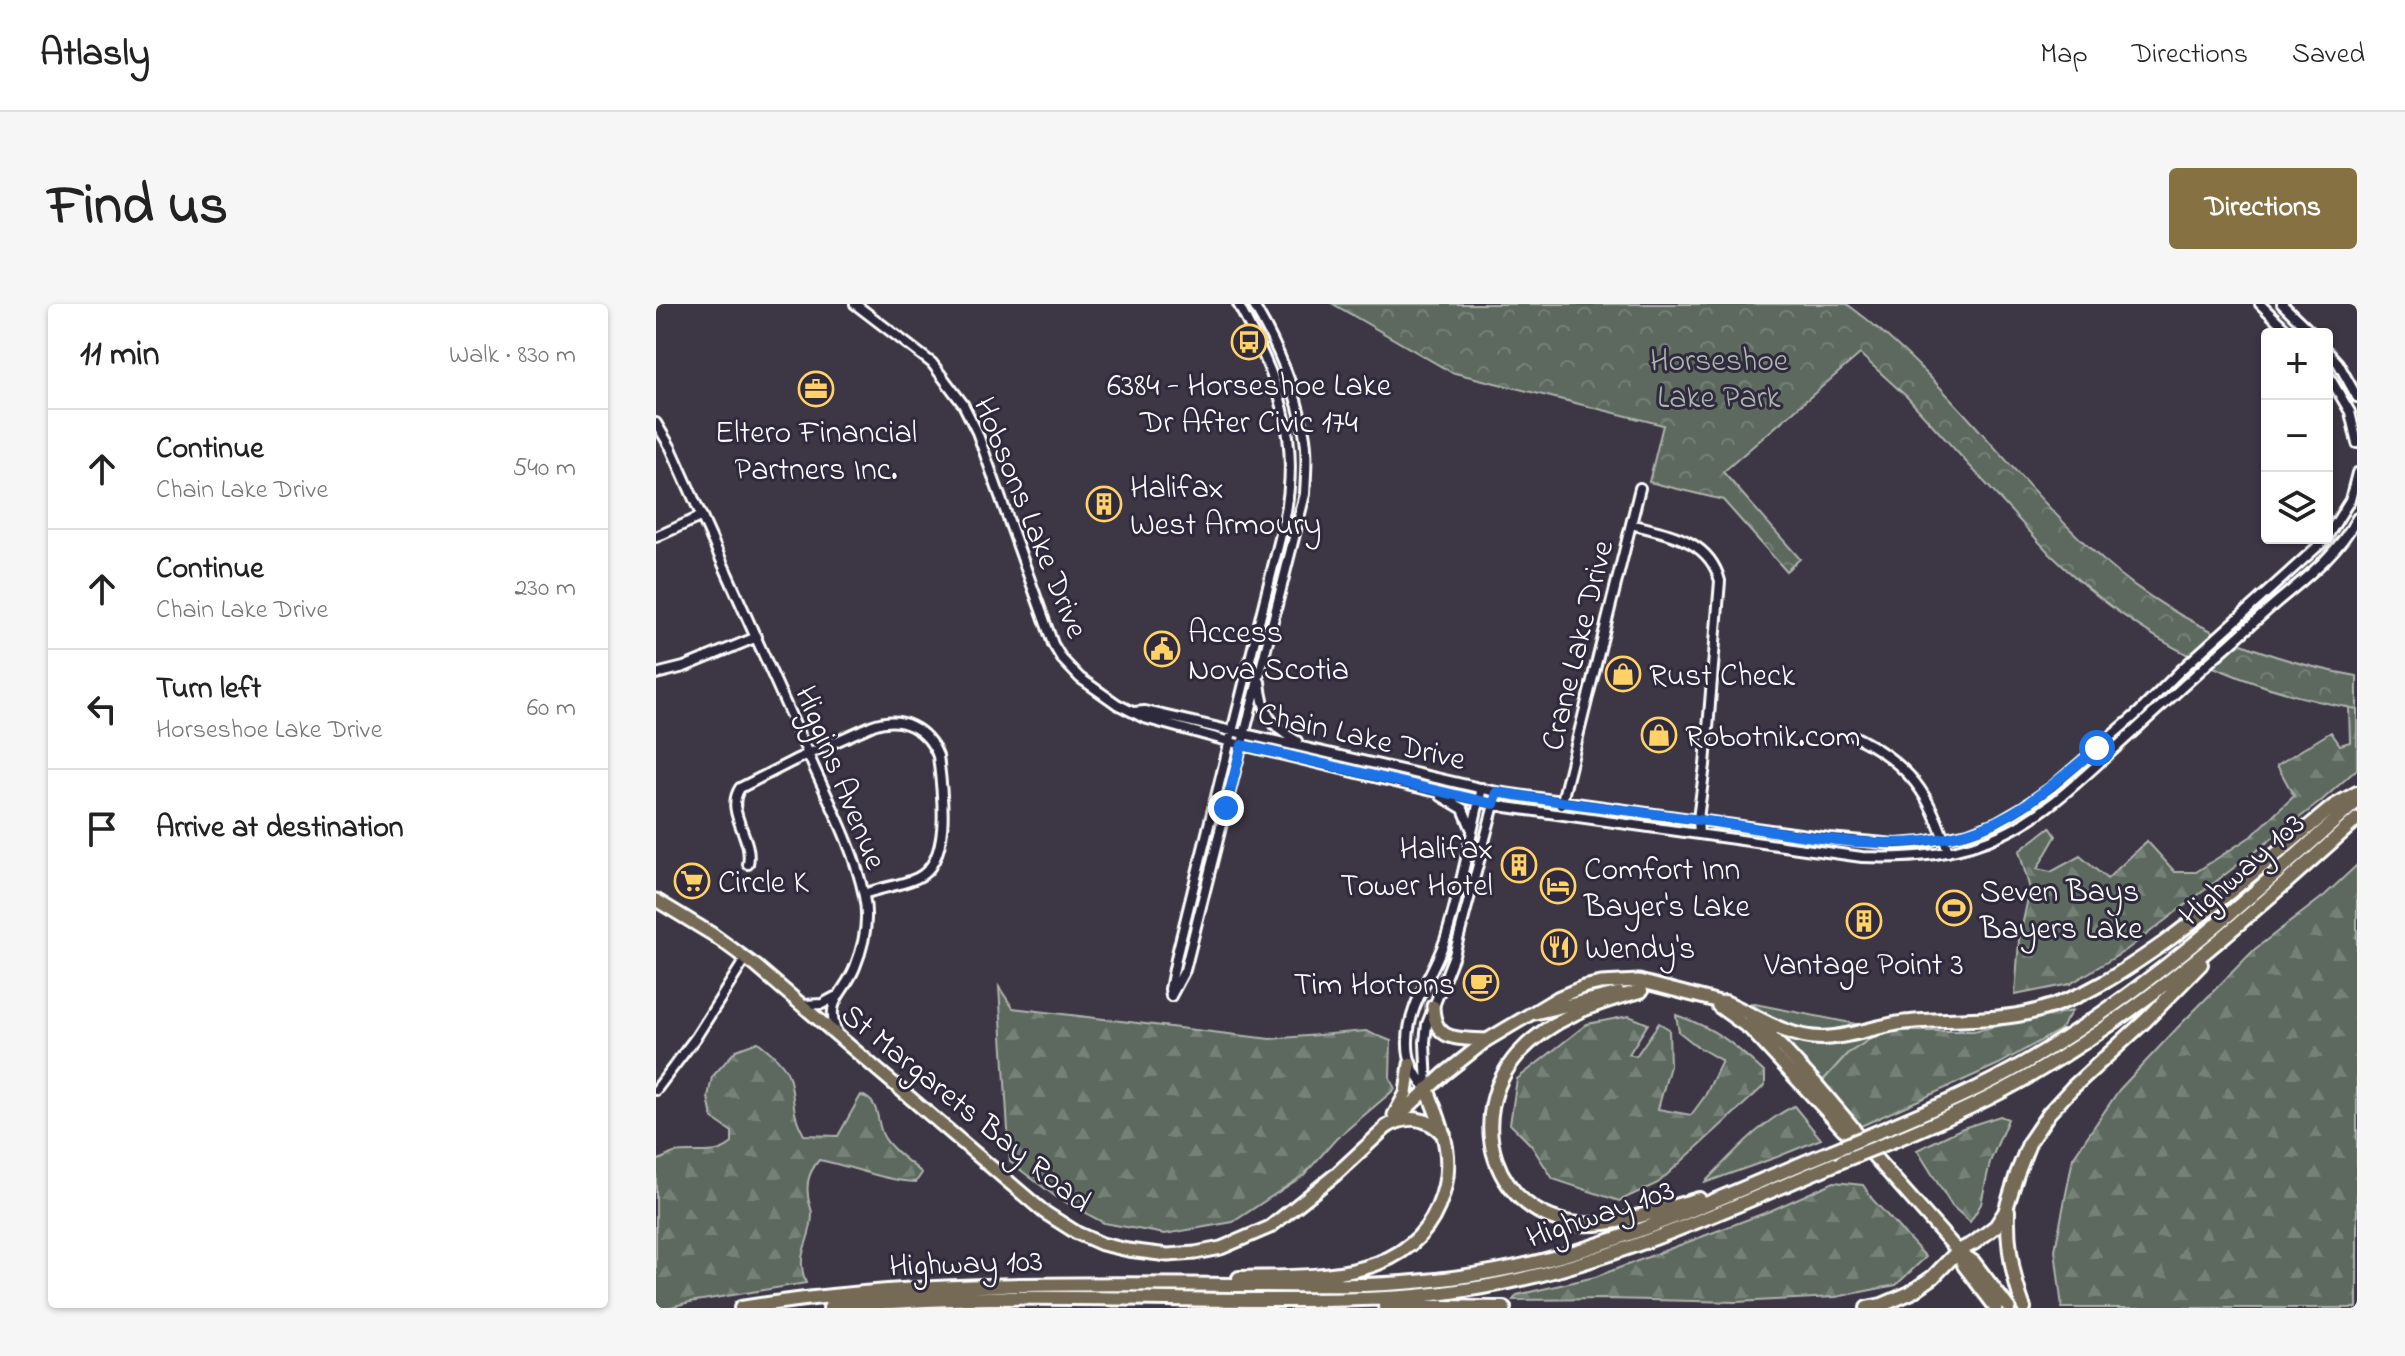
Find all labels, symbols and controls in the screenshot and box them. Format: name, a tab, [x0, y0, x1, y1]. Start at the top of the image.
text: Atlasly	[40, 27, 150, 83]
text: Map	[2040, 35, 2088, 76]
text: Directions	[2132, 35, 2248, 76]
text: Saved	[2292, 35, 2365, 76]
text: Find us	[48, 168, 228, 249]
button: Directions	[2169, 168, 2357, 249]
bus stop icon: 6384 - Horseshoe Lake Dr After Civic 174	[1230, 323, 1268, 361]
map controls	[2261, 328, 2333, 544]
button: +	[2261, 328, 2333, 400]
text: 11 min	[80, 331, 159, 381]
text: Walk · 830 m	[449, 337, 576, 375]
park label: Horseshoe Lake Park	[1650, 339, 1789, 423]
place label: 6384 - Horseshoe Lake Dr After Civic 174	[1107, 364, 1392, 448]
office icon: Eltero Financial Partners Inc.	[797, 370, 835, 408]
street label: Hobsons Lake Drive	[959, 391, 1099, 647]
button: −	[2261, 400, 2333, 472]
place label: Eltero Financial Partners Inc.	[715, 411, 917, 495]
text: Continue	[156, 428, 264, 472]
icon: ahead	[80, 447, 124, 491]
text: 540 m	[513, 450, 576, 488]
place label: Halifax West Armoury	[1130, 466, 1321, 550]
text: Chain Lake Drive	[156, 472, 328, 510]
button: layers	[2261, 472, 2333, 544]
building icon: Halifax West Armoury	[1085, 485, 1123, 523]
street label: Crane Lake Drive	[1531, 535, 1628, 756]
text: Continue	[156, 548, 264, 592]
icon: ahead	[80, 567, 124, 611]
text: 230 m	[514, 570, 576, 608]
text: Chain Lake Drive	[156, 592, 328, 630]
place label: Access Nova Scotia	[1188, 611, 1349, 695]
public building icon: Access Nova Scotia	[1143, 630, 1181, 668]
place label: Rust Check	[1649, 654, 1796, 701]
shop icon: Rust Check	[1604, 655, 1642, 693]
text: Turn left	[156, 668, 261, 712]
street label: Higgins Avenue	[781, 679, 897, 878]
icon: left	[80, 687, 124, 731]
text: 60 m	[527, 690, 576, 728]
street label: Chain Lake Drive	[1253, 692, 1470, 785]
text: Horseshoe Lake Drive	[156, 712, 382, 750]
place label: Robotnik.com	[1685, 715, 1860, 762]
shop icon: Robotnik.com	[1640, 716, 1678, 754]
route start	[2079, 730, 2115, 766]
route end	[1208, 790, 1244, 826]
street label: Highway 103	[2170, 802, 2317, 939]
icon: arrive	[80, 807, 124, 851]
text: Arrive at destination	[156, 807, 404, 851]
place label: Halifax Tower Hotel	[1340, 827, 1493, 911]
building icon: Halifax Tower Hotel	[1500, 846, 1538, 884]
place label: Comfort Inn Bayer's Lake	[1583, 848, 1751, 932]
place label: Circle K	[718, 861, 809, 908]
supermarket icon: Circle K	[673, 862, 711, 900]
hotel icon: Comfort Inn Bayer's Lake	[1539, 867, 1577, 905]
place label: Seven Bays Bayers Lake	[1979, 870, 2143, 954]
sports icon: Seven Bays Bayers Lake	[1935, 889, 1973, 927]
building icon: Vantage Point 3	[1845, 902, 1883, 940]
place label: Wendy's	[1585, 927, 1695, 974]
restaurant icon: Wendy's	[1540, 928, 1578, 966]
place label: Vantage Point 3	[1763, 943, 1964, 990]
place label: Tim Hortons	[1293, 963, 1455, 1010]
cafe icon: Tim Hortons	[1462, 964, 1500, 1002]
street label: St Margarets Bay Road	[829, 994, 1100, 1226]
street label: Highway 103	[1521, 1168, 1682, 1263]
street label: Highway 103	[888, 1239, 1044, 1292]

